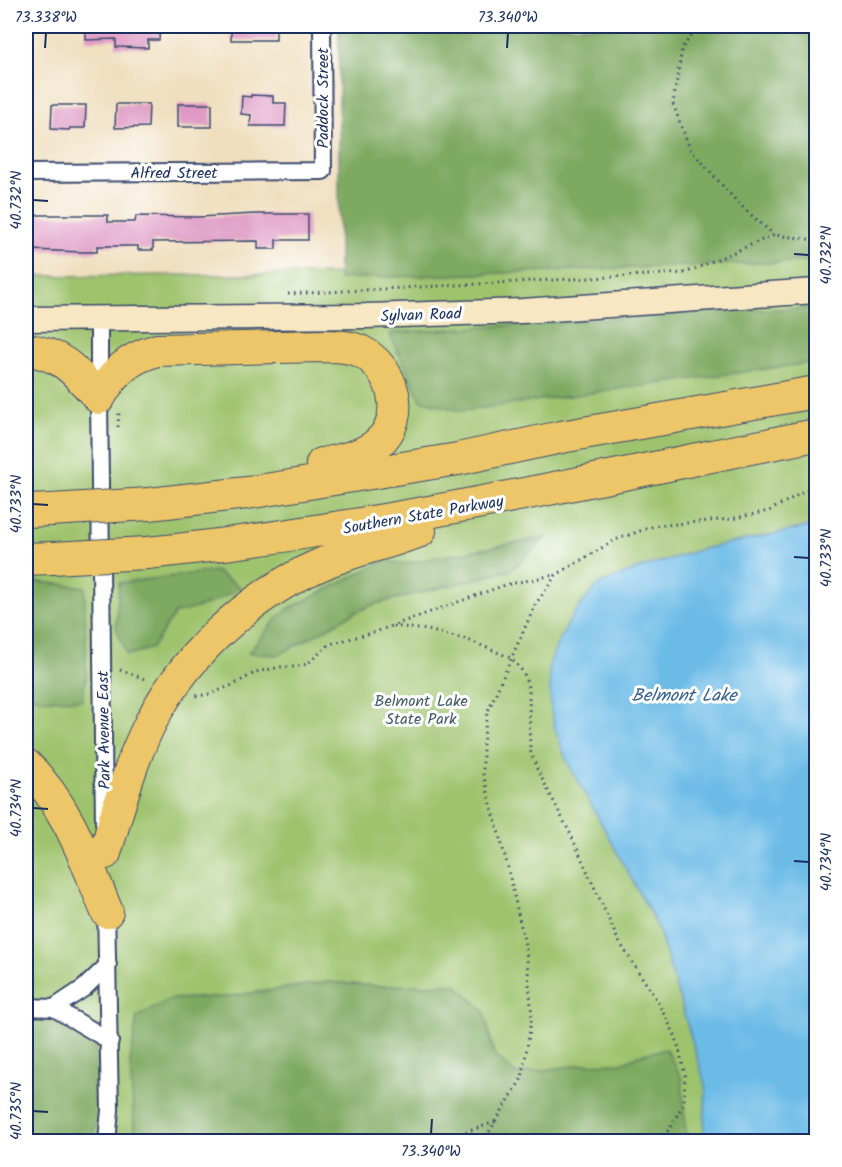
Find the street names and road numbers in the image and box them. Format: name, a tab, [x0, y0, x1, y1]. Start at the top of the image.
street label: Paddock Street	[311, 47, 336, 149]
street label: Alfred Street	[130, 161, 218, 186]
street label: Sylvan Road	[380, 302, 463, 329]
street label: Southern State Parkway	[341, 489, 506, 542]
street label: Park Avenue East	[91, 670, 118, 790]

